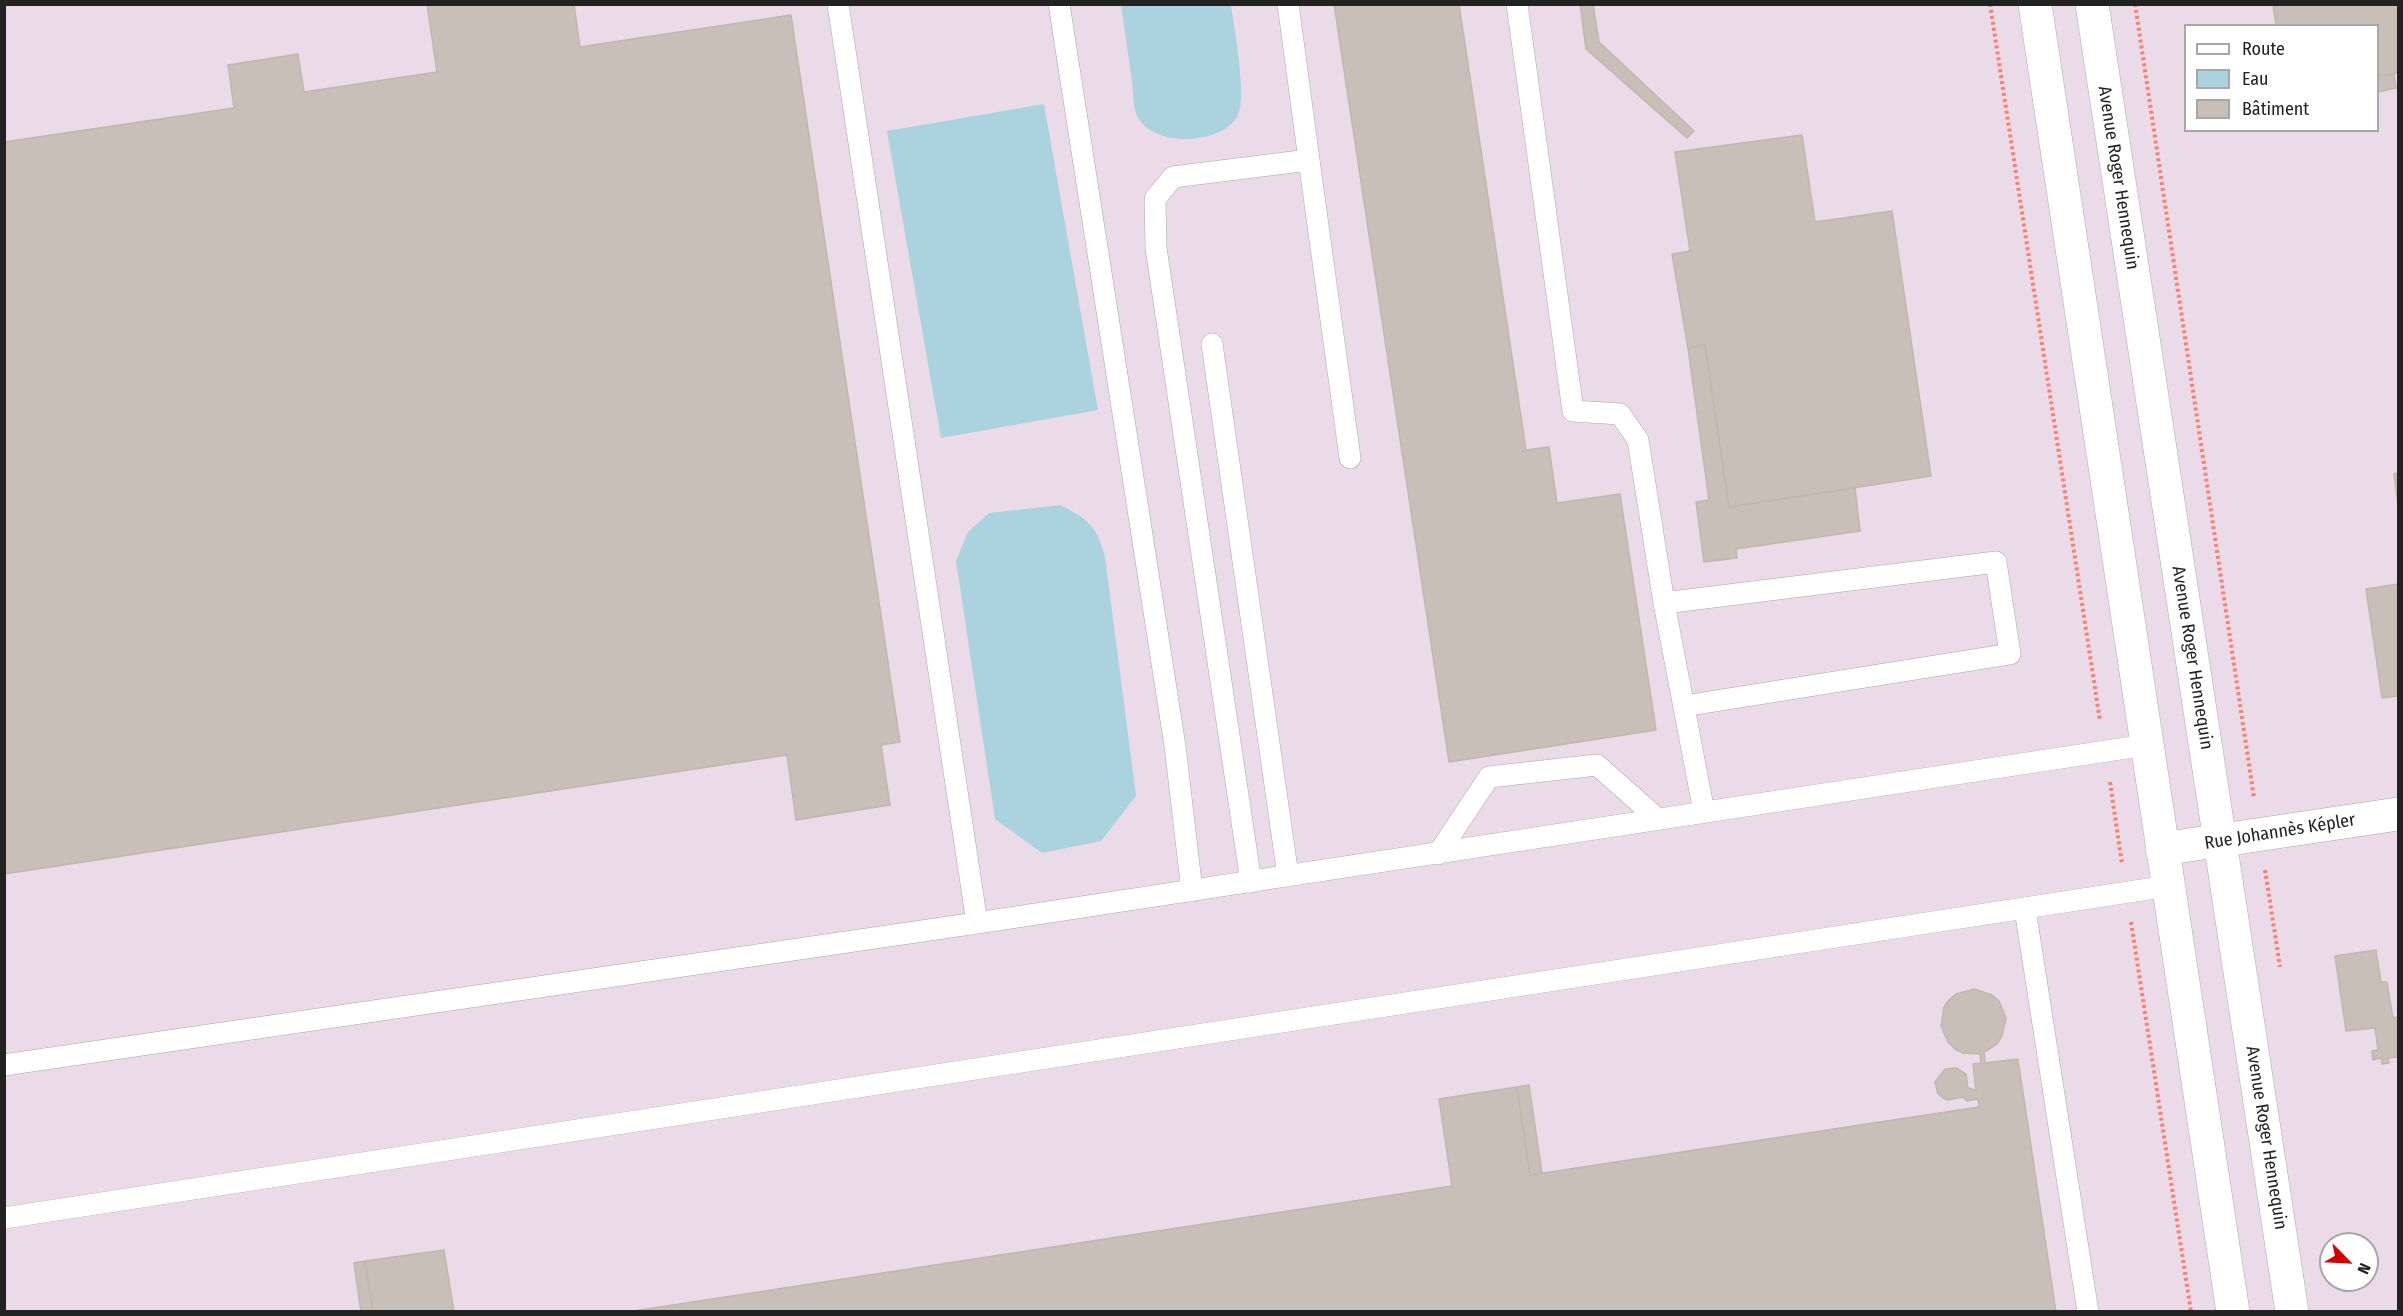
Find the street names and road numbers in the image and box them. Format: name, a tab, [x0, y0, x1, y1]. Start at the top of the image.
street label: Avenue Roger Hennequin	[2093, 85, 2143, 271]
street label: Avenue Roger Hennequin	[2167, 565, 2217, 751]
street label: Rue Johannès Képler	[2203, 809, 2357, 855]
street label: Avenue Roger Hennequin	[2241, 1045, 2291, 1231]

